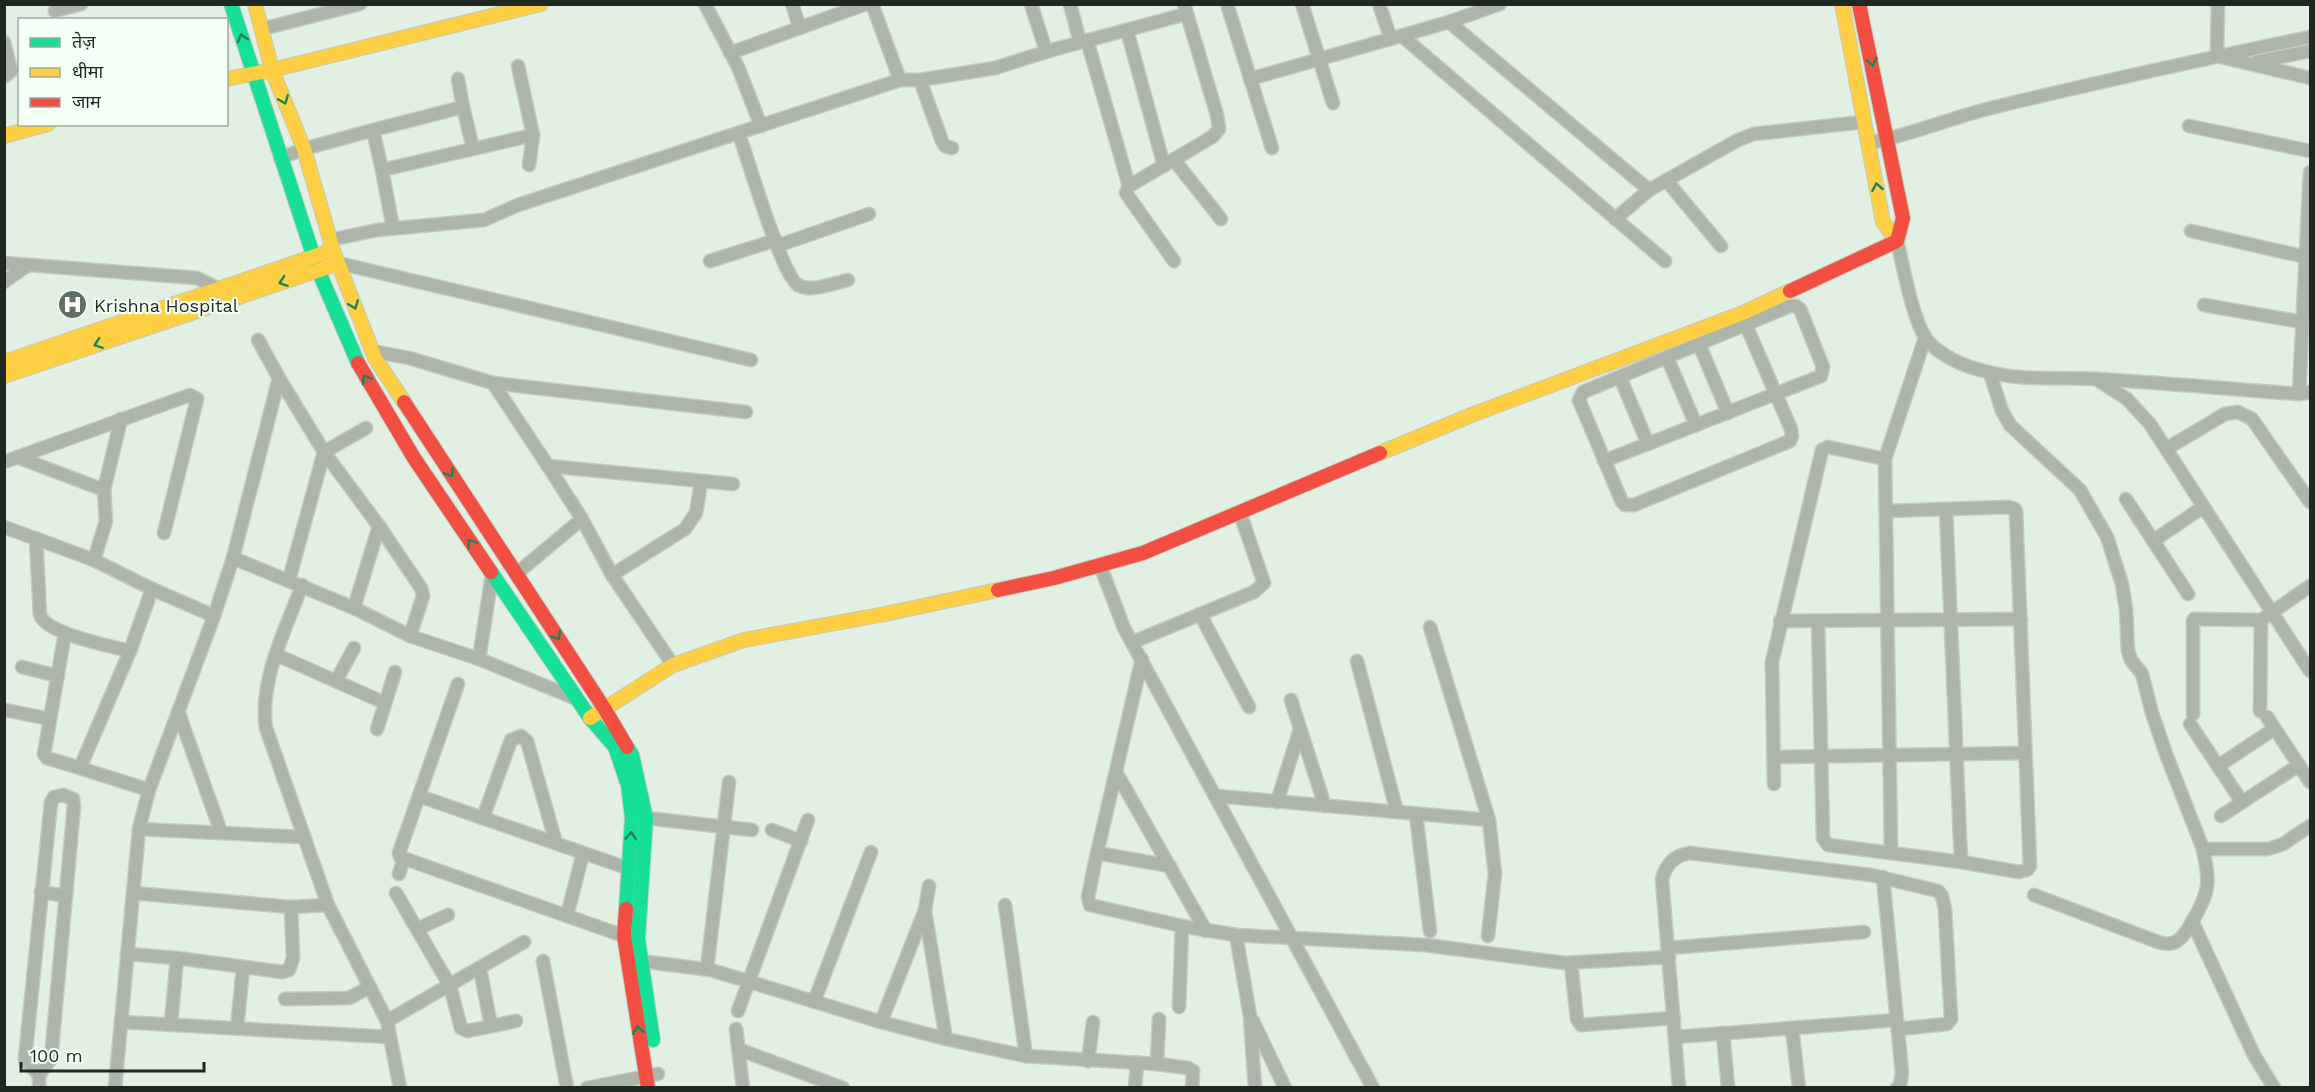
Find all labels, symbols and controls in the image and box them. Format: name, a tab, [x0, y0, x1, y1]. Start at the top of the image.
legend	[18, 18, 228, 126]
text: तेज़	[72, 31, 96, 52]
one-way arrow	[237, 34, 249, 44]
one-way arrow	[1865, 56, 1878, 66]
text: धीमा	[72, 61, 103, 82]
text: जाम	[72, 91, 102, 112]
one-way arrow	[277, 95, 290, 105]
one-way arrow	[1871, 182, 1884, 192]
one-way arrow	[278, 275, 289, 288]
hospital icon: Krishna Hospital	[57, 289, 89, 321]
place label: Krishna Hospital	[94, 295, 239, 316]
one-way arrow	[347, 298, 359, 309]
one-way arrow	[93, 337, 104, 350]
one-way arrow	[361, 375, 373, 385]
one-way arrow	[443, 467, 455, 477]
one-way arrow	[466, 539, 478, 549]
one-way arrow	[550, 630, 561, 641]
one-way arrow	[625, 832, 638, 841]
one-way arrow	[632, 1025, 645, 1035]
scale bar	[21, 1035, 204, 1073]
text: 100 m	[30, 1045, 83, 1066]

